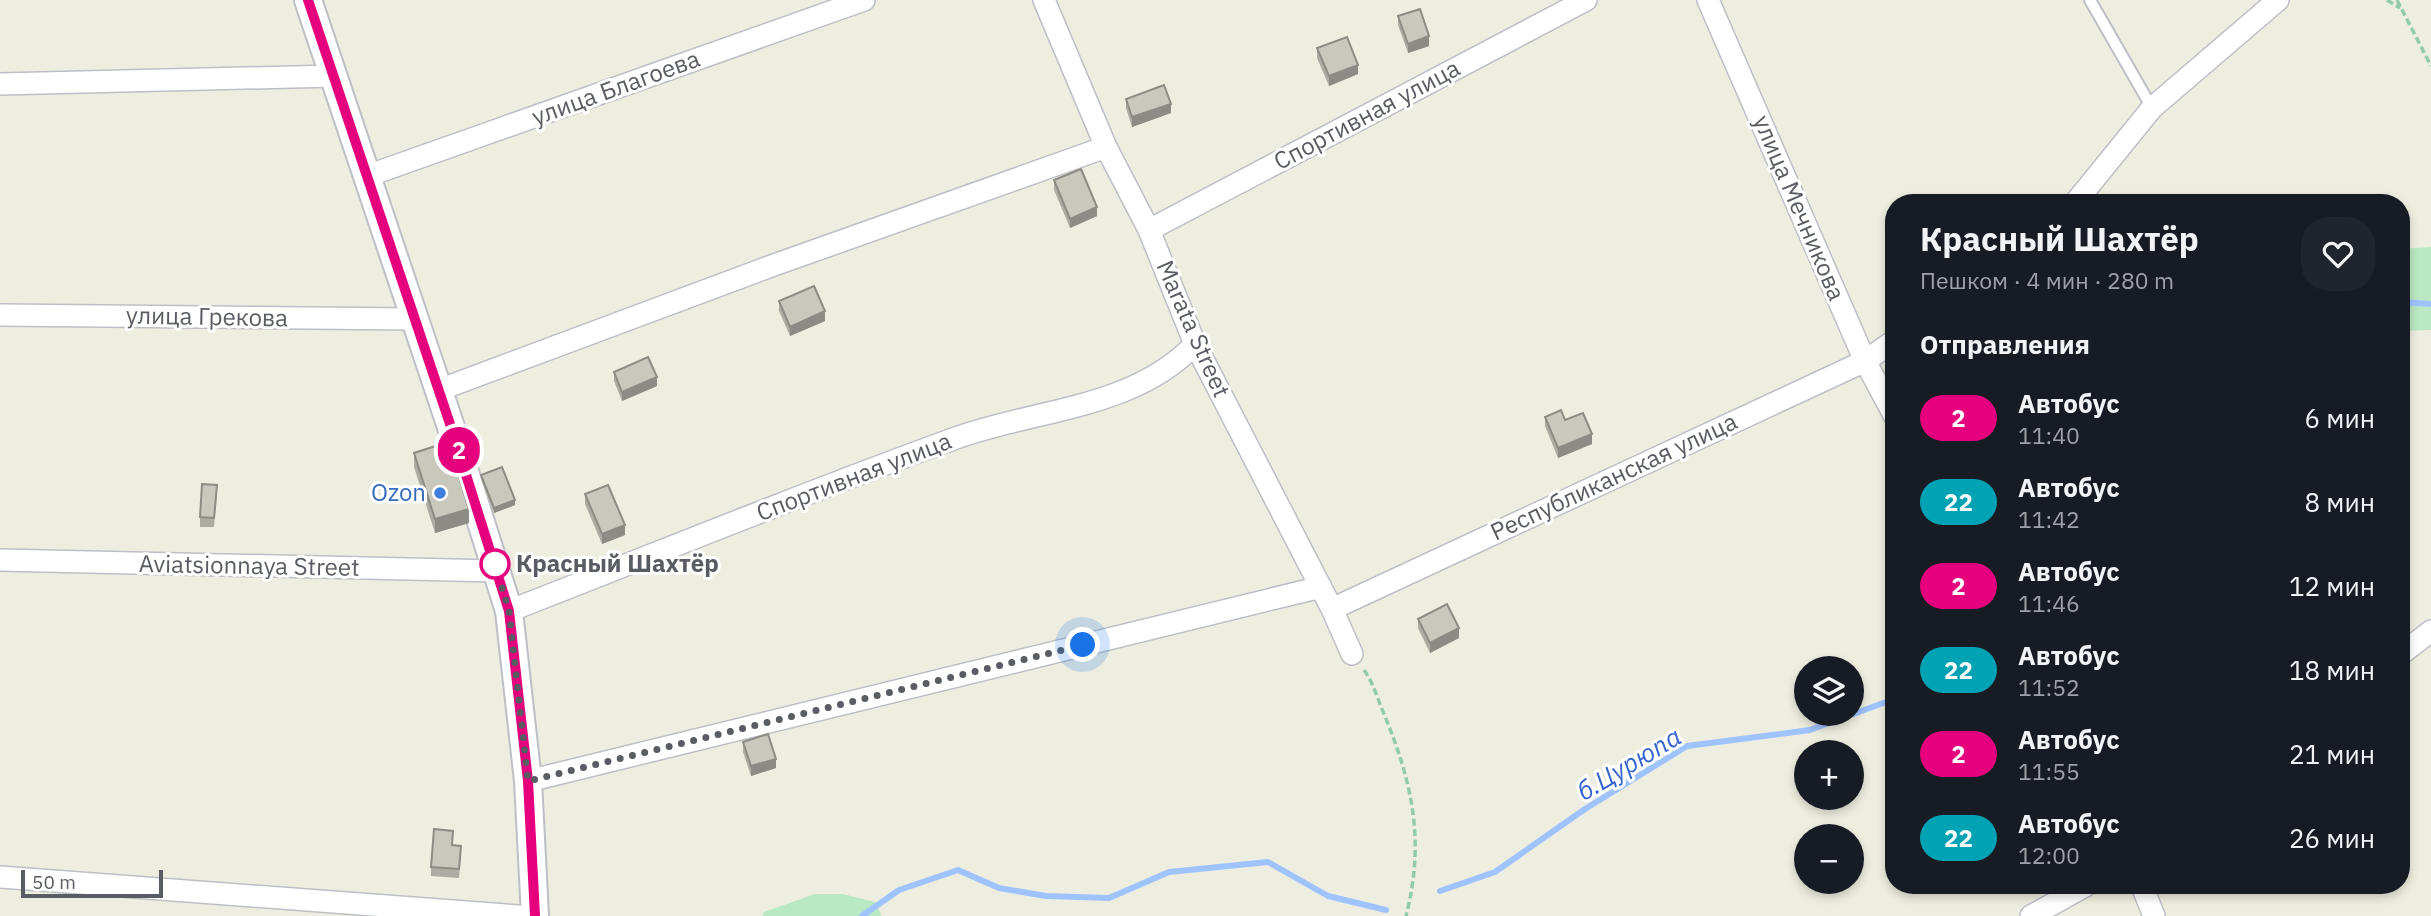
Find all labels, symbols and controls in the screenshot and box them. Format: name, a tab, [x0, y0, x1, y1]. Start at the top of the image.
street label: улица Благоева	[527, 42, 704, 132]
street label: Спортивная улица	[1268, 51, 1465, 177]
street label: улица Мечникова	[1746, 110, 1853, 305]
text: Красный Шахтёр	[1920, 217, 2199, 260]
button: heart	[2301, 217, 2375, 291]
street label: Marata Street	[1149, 255, 1238, 402]
text: Пешком · 4 мин · 280 m	[1920, 265, 2174, 295]
street label: улица Грекова	[126, 299, 289, 333]
text: Отправления	[1920, 327, 2090, 361]
text: Автобус	[2018, 386, 2120, 420]
text: 6 мин	[2305, 401, 2375, 435]
text: 2	[1951, 402, 1966, 434]
street label: Республиканская улица	[1485, 405, 1742, 547]
text: 11:40	[2018, 420, 2080, 450]
street label: Спортивная улица	[752, 424, 956, 528]
line badge: 2	[436, 427, 482, 473]
text: 2	[452, 434, 466, 466]
text: Автобус	[2018, 470, 2120, 504]
place label: Ozon	[371, 476, 426, 508]
marker: Ozon	[432, 485, 448, 501]
text: 8 мин	[2305, 485, 2375, 519]
text: 22	[1944, 486, 1973, 518]
text: 11:42	[2018, 504, 2080, 534]
street label: Aviatsionnaya Street	[138, 547, 360, 583]
place label: Красный Шахтёр	[516, 547, 719, 579]
marker: Красный Шахтёр	[480, 549, 510, 579]
text: Автобус	[2018, 554, 2120, 588]
text: 12 мин	[2289, 569, 2375, 603]
text: 2	[1951, 570, 1966, 602]
text: 11:46	[2018, 588, 2080, 618]
your location	[1065, 627, 1100, 662]
text: Автобус	[2018, 638, 2120, 672]
text: 18 мин	[2289, 653, 2375, 687]
text: 22	[1944, 654, 1973, 686]
map controls	[1794, 656, 1864, 894]
button: layers	[1794, 656, 1864, 726]
text: 11:52	[2018, 672, 2080, 702]
water label: б.Цурюпа	[1570, 719, 1687, 808]
text: Автобус	[2018, 722, 2120, 756]
text: 21 мин	[2289, 737, 2375, 771]
text: 2	[1951, 738, 1966, 770]
button: +	[1794, 740, 1864, 810]
text: 11:55	[2018, 756, 2080, 786]
text: Автобус	[2018, 806, 2120, 840]
text: 26 мин	[2289, 821, 2375, 855]
text: 22	[1944, 822, 1973, 854]
button: −	[1794, 824, 1864, 894]
text: 12:00	[2018, 840, 2080, 870]
scale bar	[21, 867, 163, 899]
text: 50 m	[32, 870, 76, 894]

